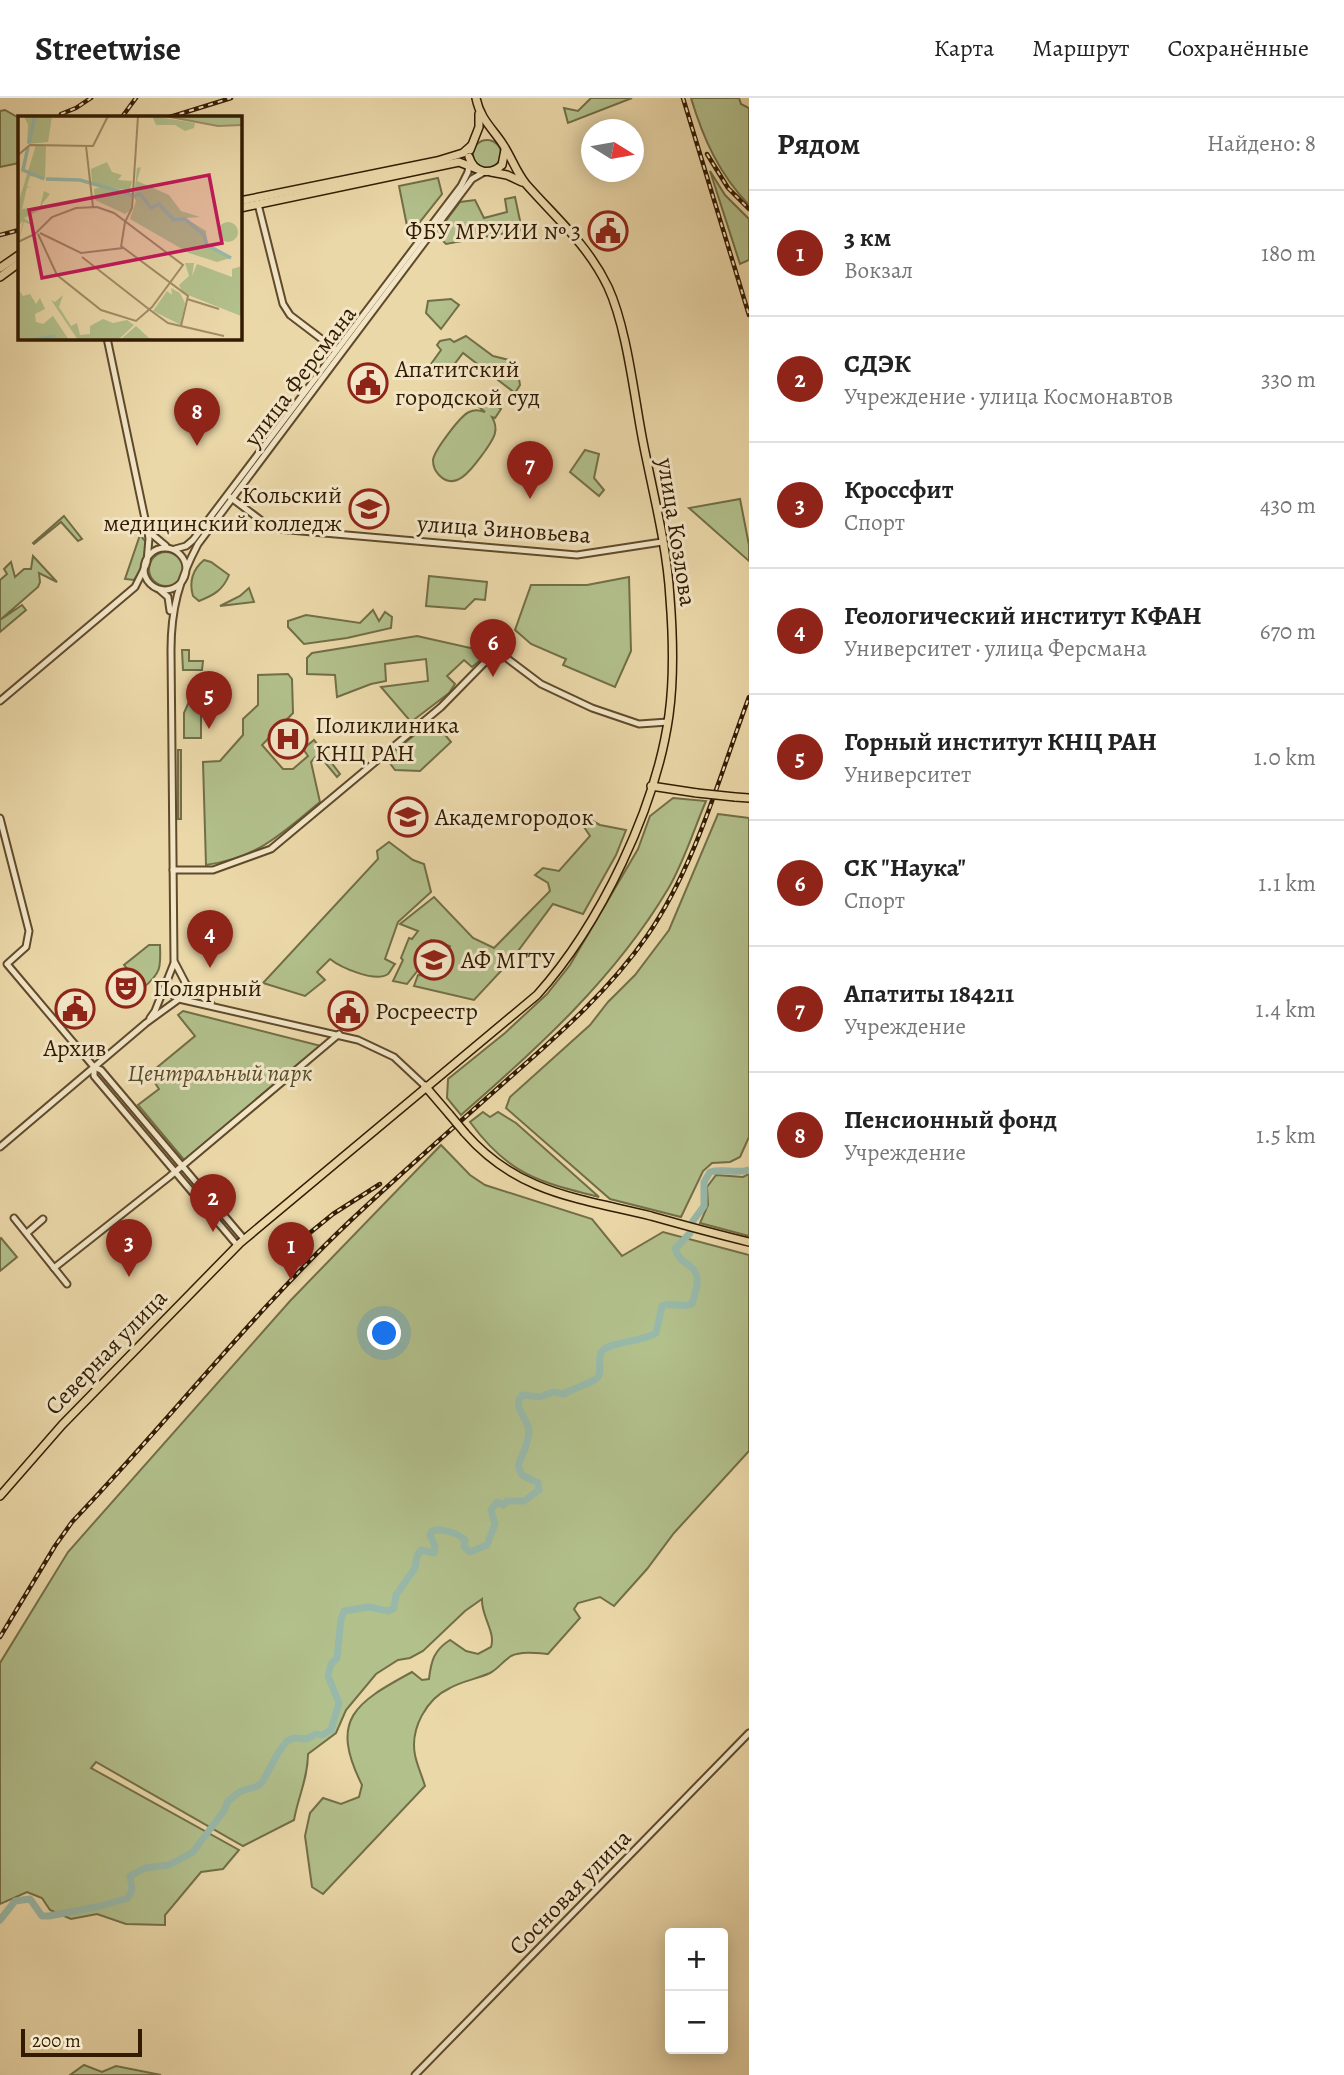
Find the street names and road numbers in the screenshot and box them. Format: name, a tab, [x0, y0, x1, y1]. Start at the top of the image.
street label: улица Ферсмана	[236, 299, 364, 454]
street label: улица Козлова	[649, 455, 705, 608]
street label: улица Зиновьева	[415, 507, 592, 551]
street label: Северная улица	[38, 1282, 174, 1422]
street label: Сосновая улица	[502, 1822, 638, 1962]

